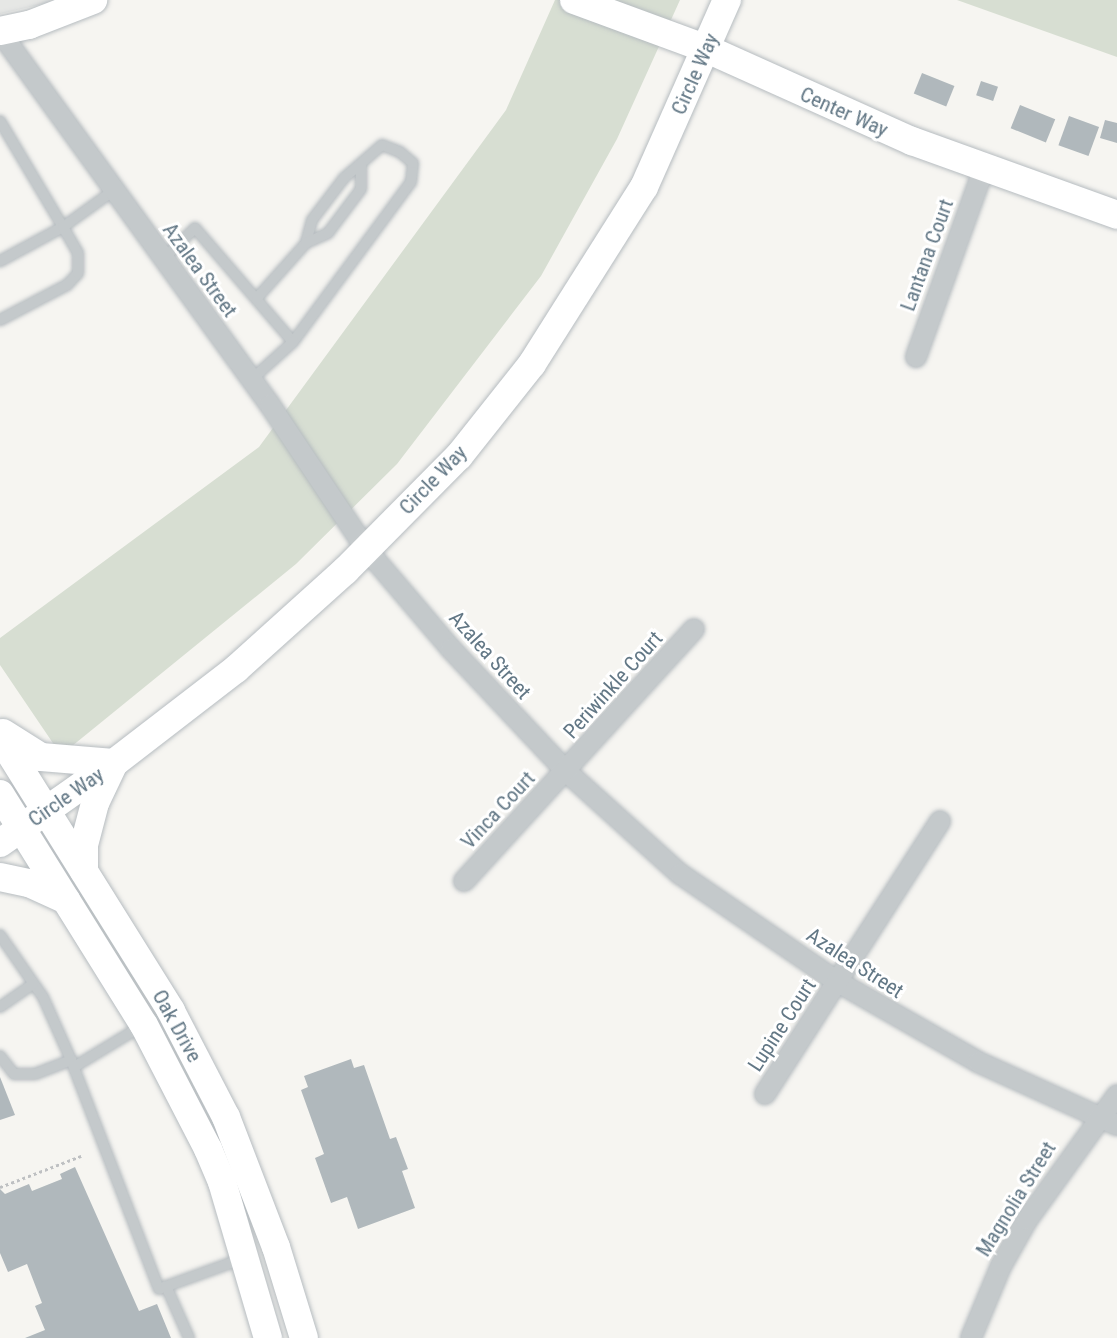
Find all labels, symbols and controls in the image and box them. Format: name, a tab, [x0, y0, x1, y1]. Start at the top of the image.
street label: Circle Way	[666, 29, 724, 119]
street label: Center Way	[796, 81, 892, 143]
street label: Lantana Court	[895, 196, 959, 314]
street label: Azalea Street	[157, 218, 243, 322]
street label: Circle Way	[394, 440, 472, 520]
street label: Azalea Street	[444, 606, 536, 704]
street label: Periwinkle Court	[558, 626, 668, 744]
street label: Circle Way	[23, 762, 109, 832]
street label: Vinca Court	[456, 766, 540, 854]
street label: Azalea Street	[802, 922, 908, 1004]
street label: Lupine Court	[743, 974, 821, 1076]
street label: Oak Drive	[147, 985, 207, 1067]
street label: Magnolia Street	[971, 1137, 1061, 1261]

